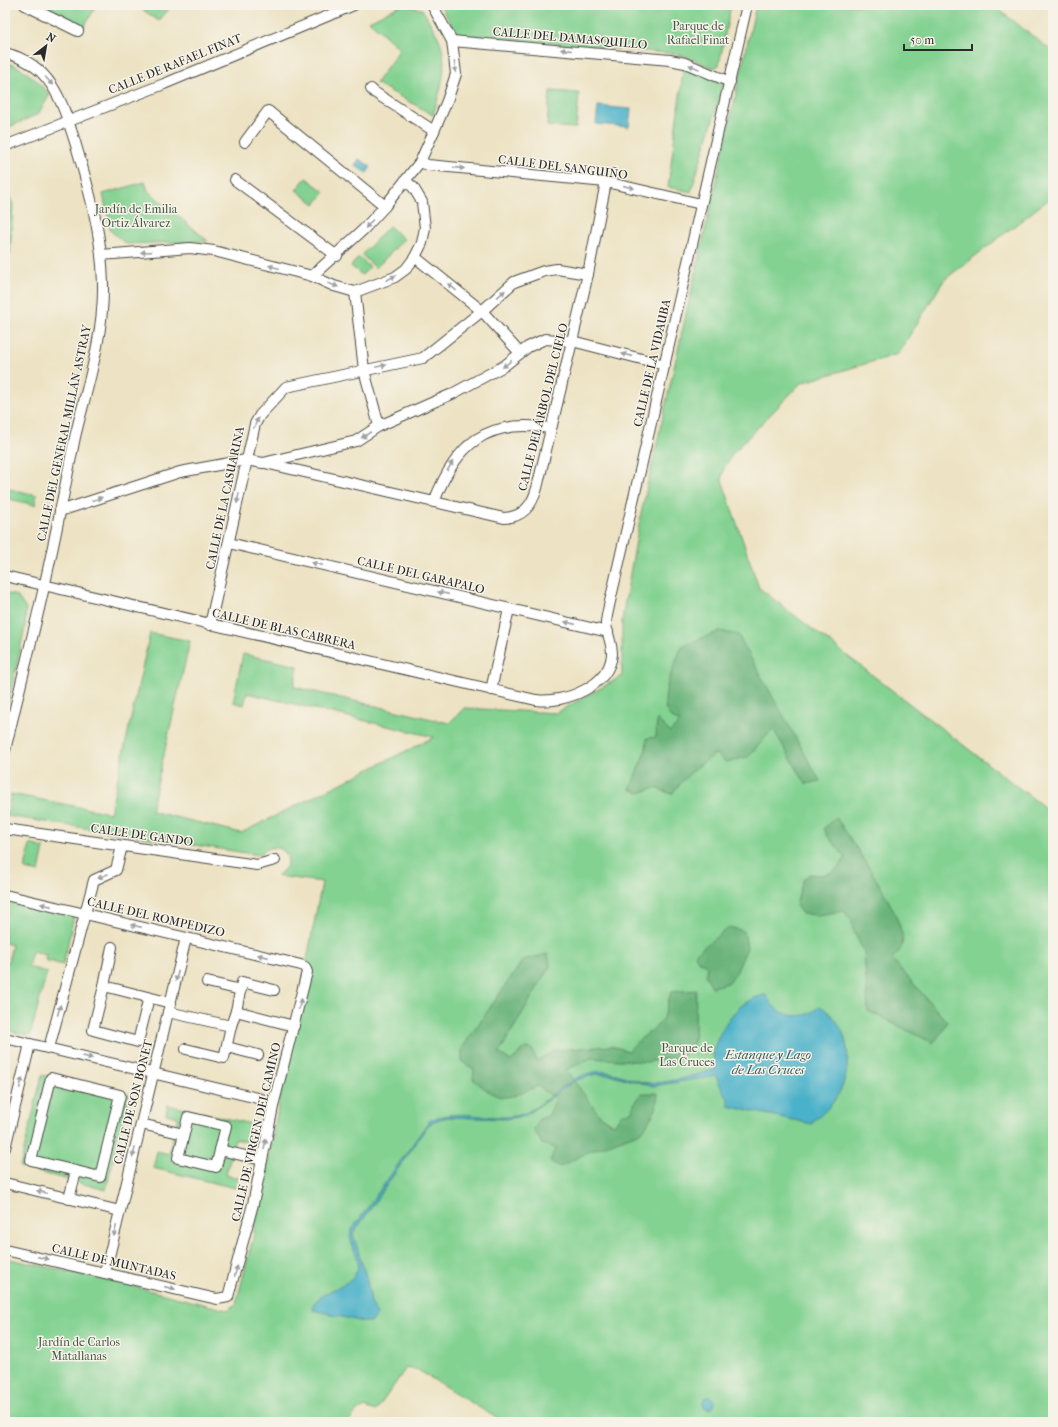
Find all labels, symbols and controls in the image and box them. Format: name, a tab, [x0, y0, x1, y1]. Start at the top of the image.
park label: Parque de Rafael Finat	[667, 19, 730, 47]
street label: CALLE DEL DAMASQUILLO	[492, 24, 648, 52]
north arrow	[26, 26, 66, 66]
scale bar	[904, 26, 972, 52]
text: N	[44, 30, 58, 46]
street label: CALLE DE RAFAEL FINAT	[106, 31, 244, 97]
text: 50 m	[910, 33, 934, 47]
one-way arrow	[560, 47, 572, 54]
one-way arrow	[452, 61, 458, 73]
one-way arrow	[689, 64, 700, 70]
one-way arrow	[44, 76, 53, 86]
street label: CALLE DEL SANGUIÑO	[498, 152, 628, 182]
one-way arrow	[453, 164, 465, 171]
one-way arrow	[623, 185, 635, 191]
park label: Jardín de Emilia Ortiz Álvarez	[94, 202, 178, 230]
one-way arrow	[364, 219, 373, 230]
one-way arrow	[140, 248, 152, 255]
one-way arrow	[268, 264, 280, 270]
one-way arrow	[386, 275, 397, 281]
one-way arrow	[327, 282, 339, 288]
one-way arrow	[447, 282, 458, 291]
one-way arrow	[495, 289, 506, 298]
street label: CALLE DE LA VIDAUBA	[630, 298, 674, 428]
street label: CALLE DEL ÁRBOL DEL CIELO	[514, 321, 571, 492]
street label: CALLE DEL GENERAL MILLÁN ASTRAY	[33, 322, 94, 543]
one-way arrow	[621, 352, 633, 358]
one-way arrow	[501, 360, 512, 368]
one-way arrow	[375, 363, 387, 369]
one-way arrow	[253, 417, 259, 428]
street label: CALLE DE LA CASUARINA	[203, 425, 247, 571]
one-way arrow	[360, 431, 372, 438]
one-way arrow	[447, 460, 454, 472]
one-way arrow	[235, 492, 241, 505]
one-way arrow	[92, 496, 104, 502]
street label: CALLE DEL GARAPALO	[356, 554, 486, 596]
one-way arrow	[310, 560, 323, 566]
one-way arrow	[437, 590, 449, 596]
street label: CALLE DE BLAS CABRERA	[211, 606, 357, 652]
one-way arrow	[564, 620, 576, 626]
street label: CALLE DE GANDO	[90, 821, 194, 849]
one-way arrow	[97, 873, 109, 879]
street label: CALLE DEL ROMPEDIZO	[86, 894, 226, 940]
one-way arrow	[40, 902, 52, 908]
one-way arrow	[130, 923, 142, 929]
one-way arrow	[257, 952, 269, 958]
one-way arrow	[174, 970, 180, 982]
one-way arrow	[297, 998, 303, 1011]
one-way arrow	[56, 1004, 62, 1016]
street label: CALLE DE SON BONET	[111, 1037, 155, 1166]
street label: CALLE DE VIRGEN DEL CAMINO	[229, 1041, 283, 1223]
park label: Parque de Las Cruces	[659, 1041, 715, 1069]
water label: Estanque y Lago de Las Cruces	[724, 1047, 811, 1077]
one-way arrow	[81, 1055, 94, 1061]
one-way arrow	[18, 1077, 24, 1089]
one-way arrow	[263, 1138, 269, 1150]
one-way arrow	[131, 1146, 137, 1158]
one-way arrow	[35, 1189, 47, 1195]
one-way arrow	[112, 1225, 118, 1237]
street label: CALLE DE MUNTADAS	[51, 1241, 177, 1283]
one-way arrow	[37, 1256, 49, 1262]
one-way arrow	[234, 1265, 240, 1277]
one-way arrow	[163, 1285, 176, 1291]
park label: Jardín de Carlos Matallanas	[37, 1335, 120, 1363]

